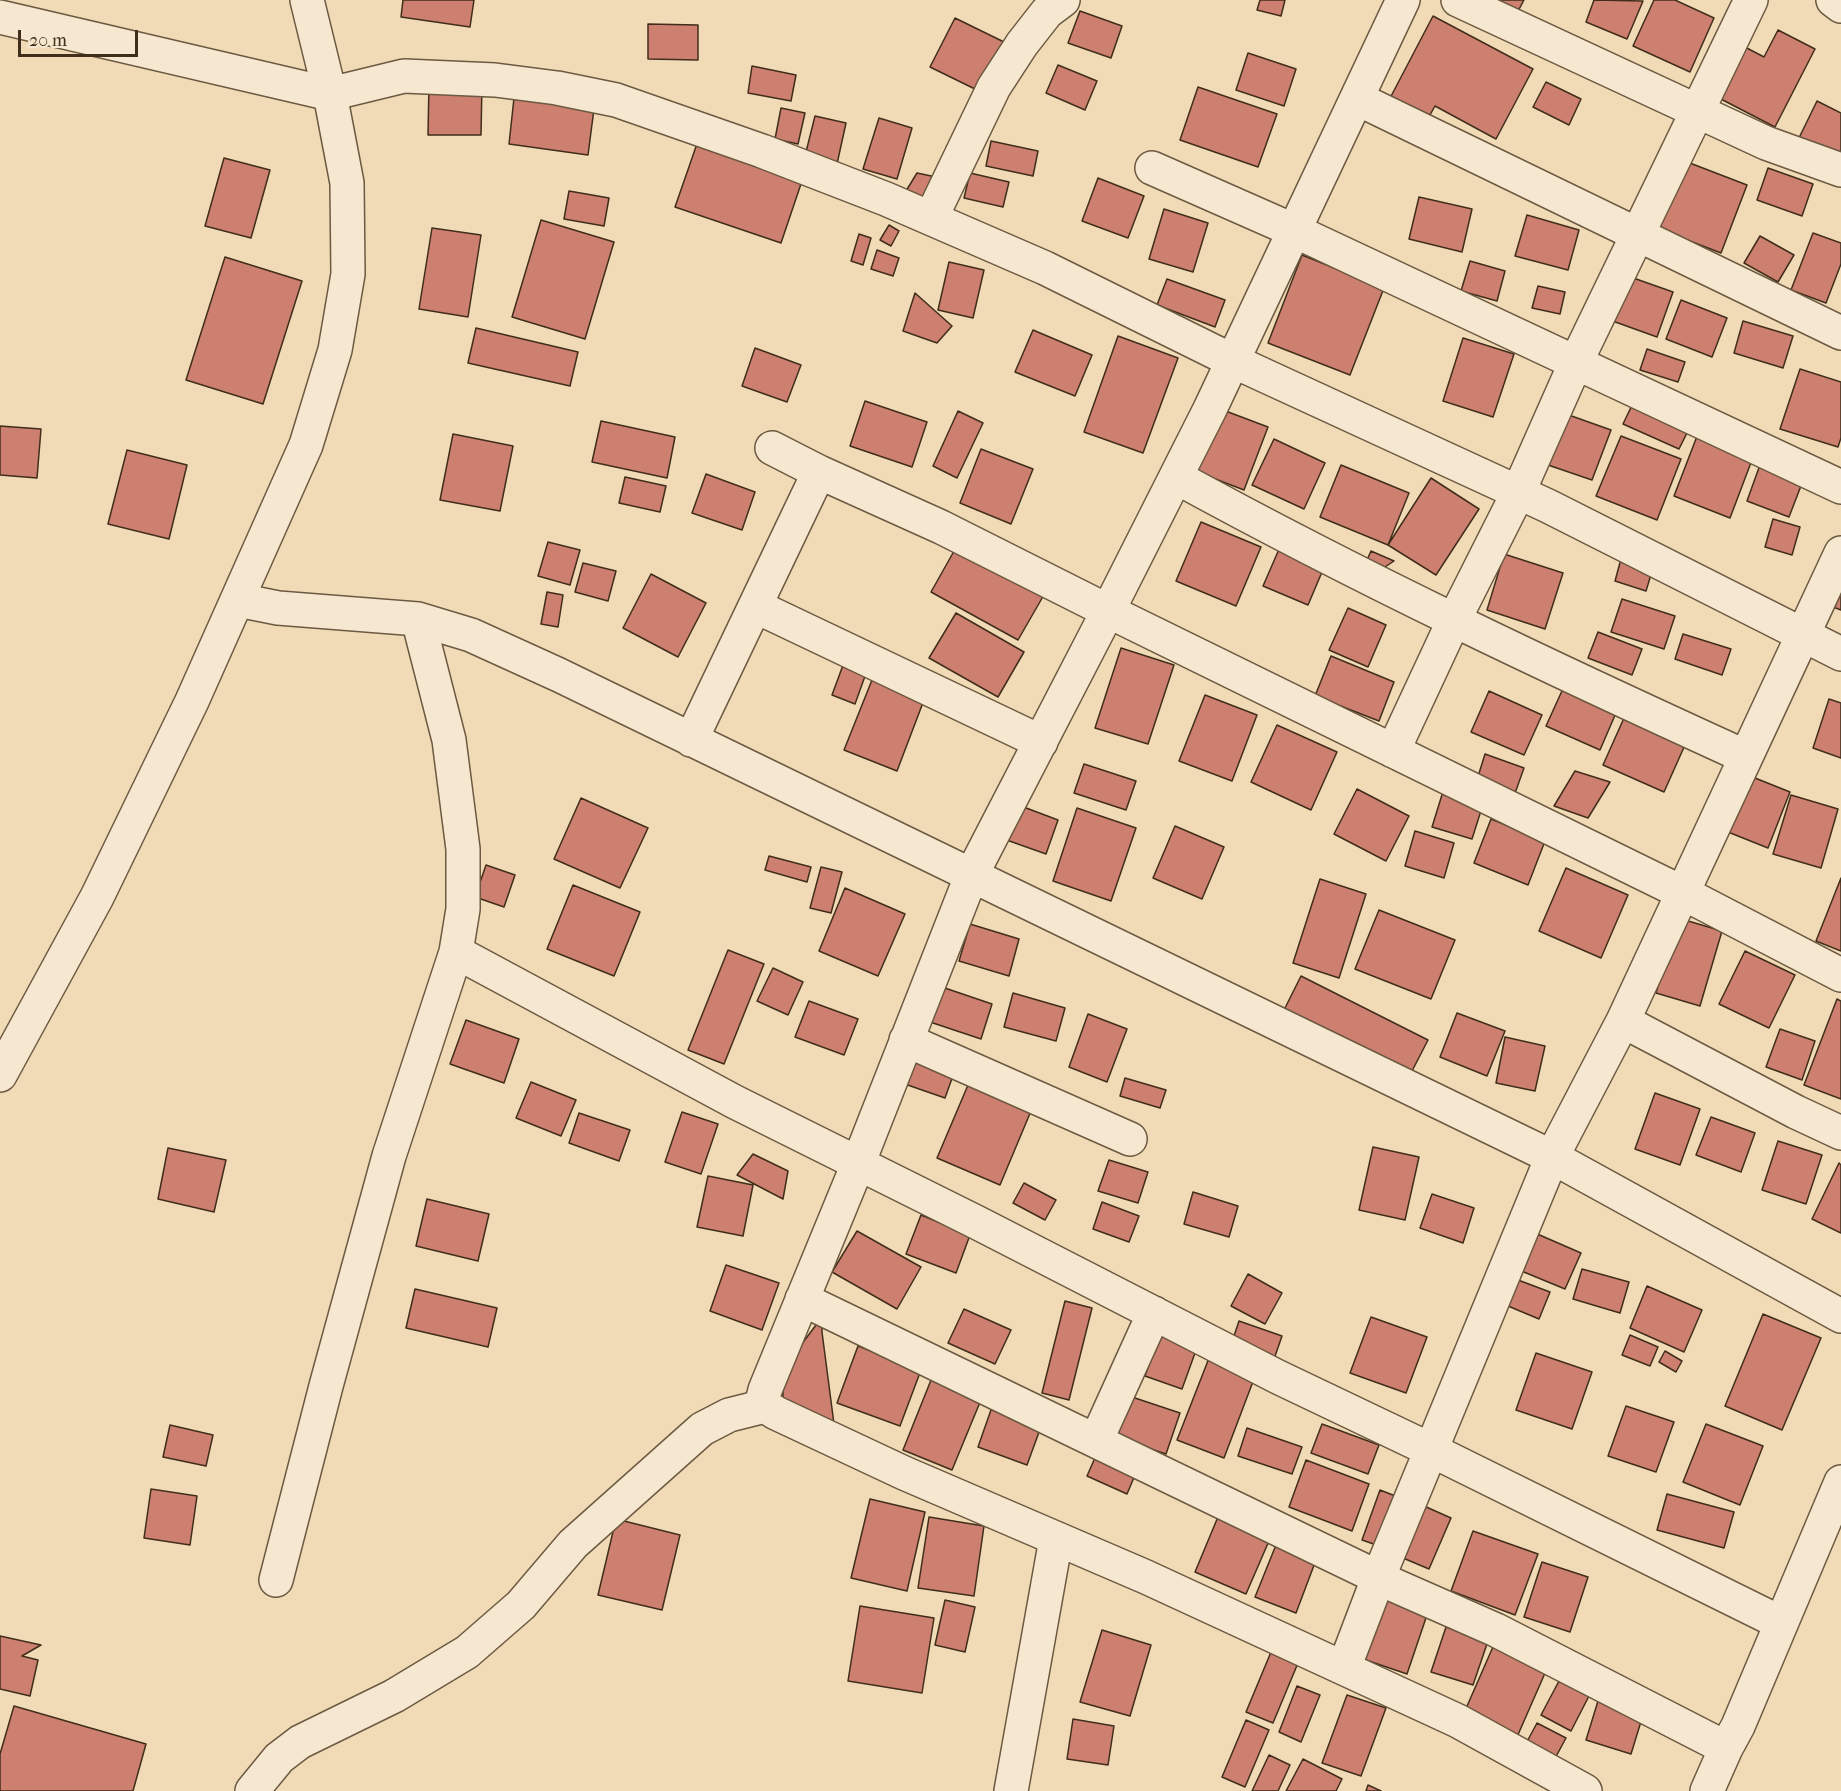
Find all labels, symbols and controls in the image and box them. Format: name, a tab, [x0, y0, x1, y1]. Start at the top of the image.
scale bar	[21, 18, 141, 56]
text: 20 m	[29, 30, 67, 51]

